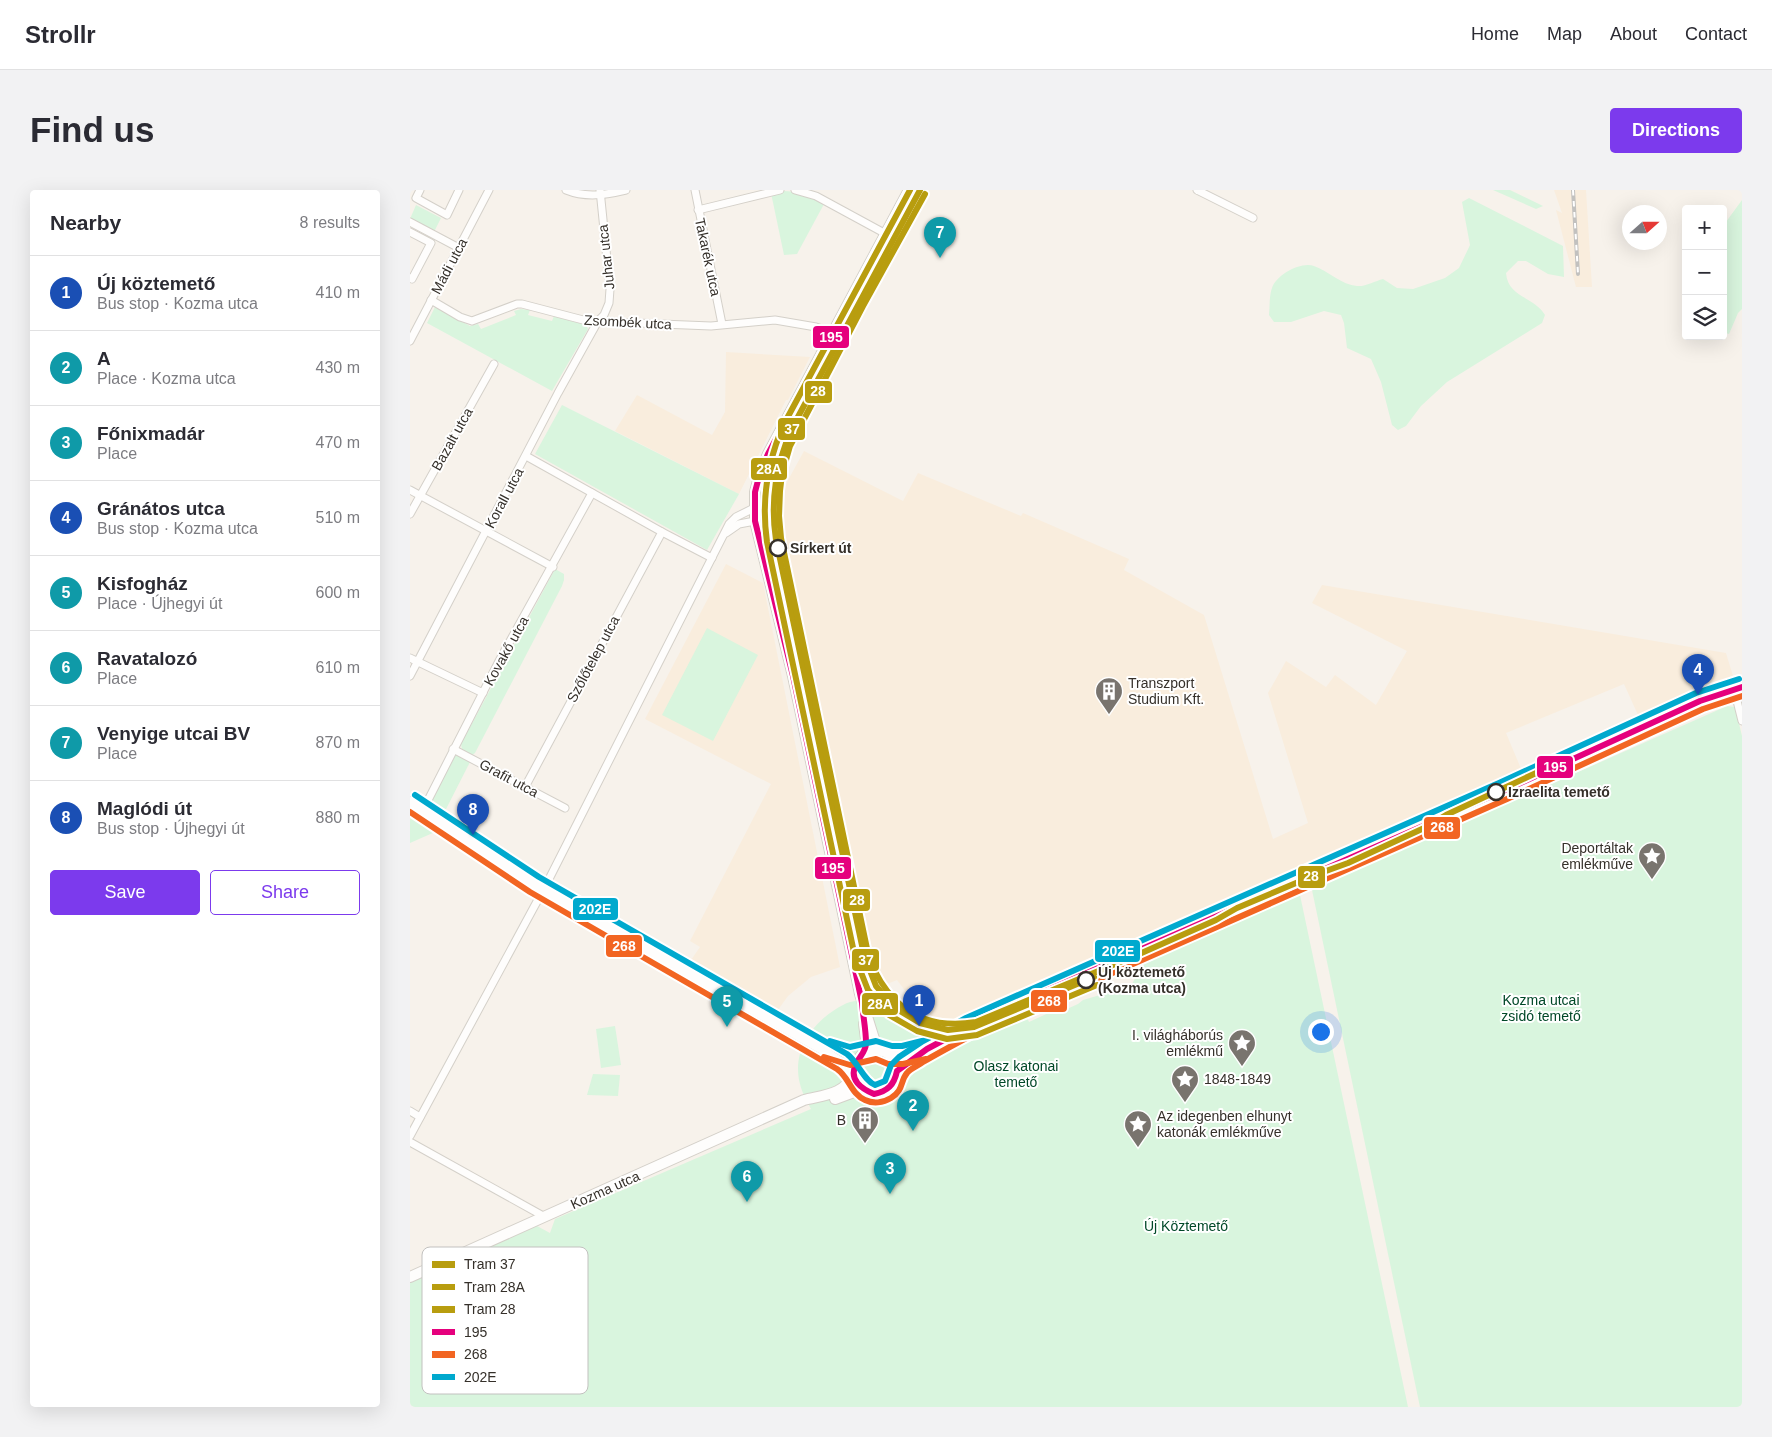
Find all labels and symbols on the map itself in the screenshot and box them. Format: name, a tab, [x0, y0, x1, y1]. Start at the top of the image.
north arrow	[1622, 205, 1667, 250]
street label: Takarék utca	[692, 217, 724, 298]
pin: 7	[924, 217, 956, 258]
street label: Juhar utca	[595, 223, 617, 290]
street label: Mádi utca	[428, 235, 470, 297]
street label: Zsombék utca	[584, 312, 673, 332]
line badge: 195	[812, 325, 850, 349]
text: 195	[819, 329, 843, 345]
line badge: 28	[804, 380, 833, 404]
text: 28	[810, 383, 826, 399]
street label: Bazalt utca	[428, 405, 476, 473]
line badge: 37	[777, 417, 806, 441]
text: 37	[784, 421, 800, 437]
line badge: 28A	[750, 457, 788, 481]
text: 28A	[756, 461, 782, 477]
street label: Korall utca	[481, 465, 527, 531]
marker: Sírkert út	[769, 539, 787, 557]
place label: Sírkert út	[790, 540, 852, 556]
street label: Kovakő utca	[480, 613, 532, 689]
street label: Szőlőtelep utca	[563, 613, 623, 705]
pin: 4	[1682, 654, 1714, 695]
place label: Transzport Studium Kft.	[1128, 675, 1204, 707]
building icon: Transzport Studium Kft.	[1094, 676, 1124, 715]
line badge: 195	[1536, 755, 1574, 779]
street label: Grafit utca	[477, 756, 541, 800]
text: 195	[1543, 759, 1567, 775]
marker: Izraelita temető	[1487, 783, 1505, 801]
place label: Izraelita temető	[1508, 784, 1610, 800]
pin: 8	[457, 794, 489, 835]
line badge: 268	[1423, 816, 1461, 840]
text: 268	[1430, 819, 1454, 835]
place label: Deportáltak emlékműve	[1561, 840, 1634, 872]
place icon: Deportáltak emlékműve	[1637, 841, 1667, 880]
line badge: 195	[814, 856, 852, 880]
text: 195	[821, 860, 845, 876]
line badge: 28	[1297, 865, 1326, 889]
text: 28	[1303, 868, 1319, 884]
line badge: 28	[842, 888, 871, 912]
text: 28	[849, 892, 865, 908]
line badge: 202E	[572, 897, 619, 921]
text: 202E	[579, 901, 611, 917]
line badge: 268	[605, 934, 643, 958]
text: 268	[612, 938, 636, 954]
line badge: 202E	[1094, 939, 1141, 963]
text: 202E	[1102, 943, 1134, 959]
line badge: 37	[851, 948, 880, 972]
text: 37	[858, 952, 874, 968]
place label: Új köztemető (Kozma utca)	[1098, 963, 1186, 996]
marker: Új köztemető (Kozma utca)	[1077, 971, 1095, 989]
pin: 1	[903, 985, 935, 1026]
pin: 5	[711, 986, 743, 1027]
line badge: 268	[1030, 989, 1068, 1013]
line badge: 28A	[861, 992, 899, 1016]
park label: Kozma utcai zsidó temető	[1501, 992, 1581, 1024]
text: 268	[1037, 993, 1061, 1009]
text: 28A	[867, 996, 893, 1012]
your location	[1308, 1019, 1334, 1045]
place label: I. világháborús emlékmű	[1132, 1027, 1223, 1059]
place icon: I. világháborús emlékmű	[1227, 1028, 1257, 1067]
park label: Olasz katonai temető	[974, 1058, 1058, 1090]
place icon: 1848-1849	[1170, 1064, 1200, 1103]
place label: 1848-1849	[1204, 1071, 1271, 1087]
pin: 2	[897, 1090, 929, 1131]
building icon: B	[850, 1105, 880, 1144]
place label: Az idegenben elhunyt katonák emlékműve	[1157, 1108, 1292, 1140]
place icon: Az idegenben elhunyt katonák emlékműve	[1123, 1109, 1153, 1148]
place label: B	[837, 1112, 846, 1128]
pin: 3	[874, 1153, 906, 1194]
pin: 6	[731, 1161, 763, 1202]
street label: Kozma utca	[568, 1168, 642, 1212]
park label: Új Köztemető	[1144, 1218, 1228, 1234]
legend	[422, 1247, 588, 1394]
text: Tram 37	[464, 1256, 516, 1272]
text: Tram 28A	[464, 1279, 526, 1295]
text: Tram 28	[464, 1301, 516, 1317]
text: 195	[464, 1324, 488, 1340]
text: 268	[464, 1346, 488, 1362]
text: 202E	[464, 1369, 497, 1385]

